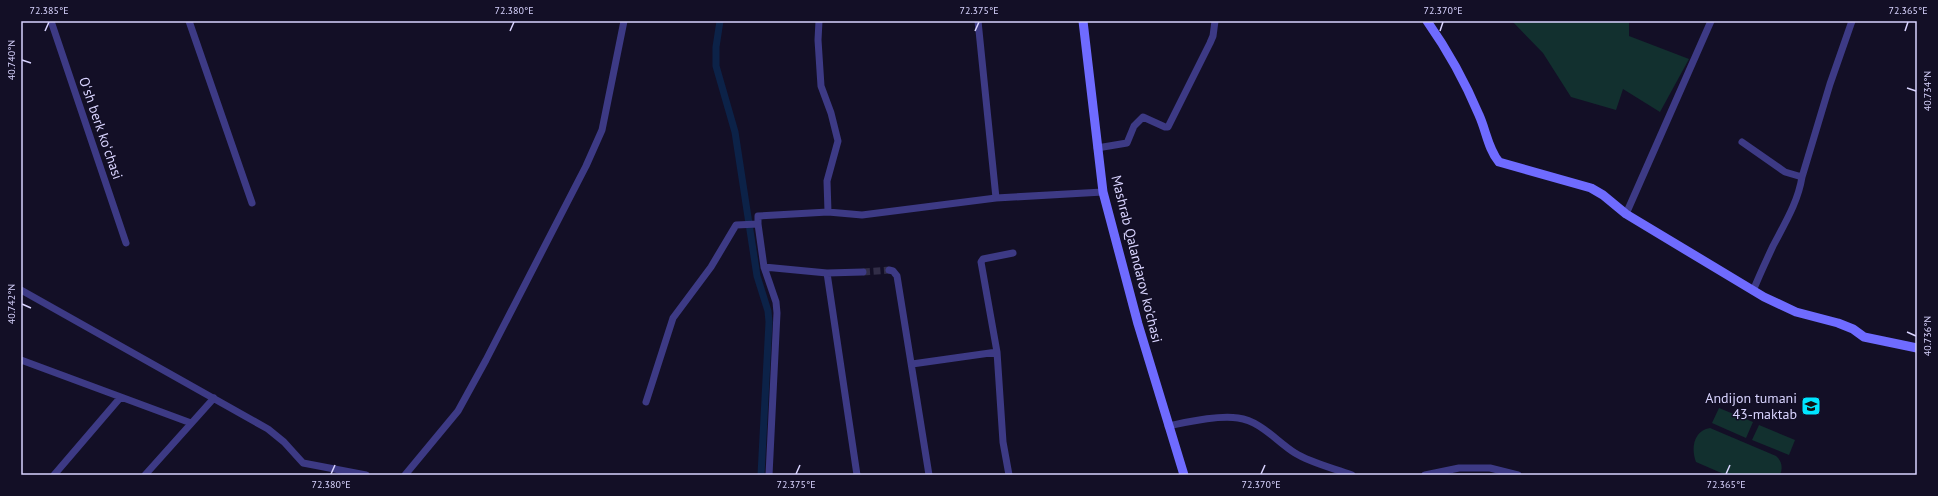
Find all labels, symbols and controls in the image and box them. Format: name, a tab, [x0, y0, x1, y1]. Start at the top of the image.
text: 72.385°E	[30, 4, 69, 17]
text: 72.380°E	[495, 4, 534, 17]
text: 72.375°E	[960, 4, 999, 17]
text: 72.370°E	[1424, 4, 1463, 17]
text: 72.365°E	[1889, 4, 1928, 17]
text: 40.740°N	[5, 40, 18, 80]
text: 40.734°N	[1921, 71, 1934, 111]
street label: Oʻsh berk koʻchasi	[75, 74, 127, 182]
street label: Mashrab Qalandarov ko'chasi	[1107, 173, 1167, 345]
text: 40.742°N	[5, 284, 18, 324]
text: 40.736°N	[1921, 316, 1934, 356]
place label: Andijon tumani 43-maktab	[1705, 389, 1797, 423]
school or university icon: Andijon tumani 43-maktab	[1800, 395, 1822, 417]
text: 72.380°E	[312, 478, 351, 491]
text: 72.375°E	[777, 478, 816, 491]
text: 72.370°E	[1242, 478, 1281, 491]
text: 72.365°E	[1707, 478, 1746, 491]

